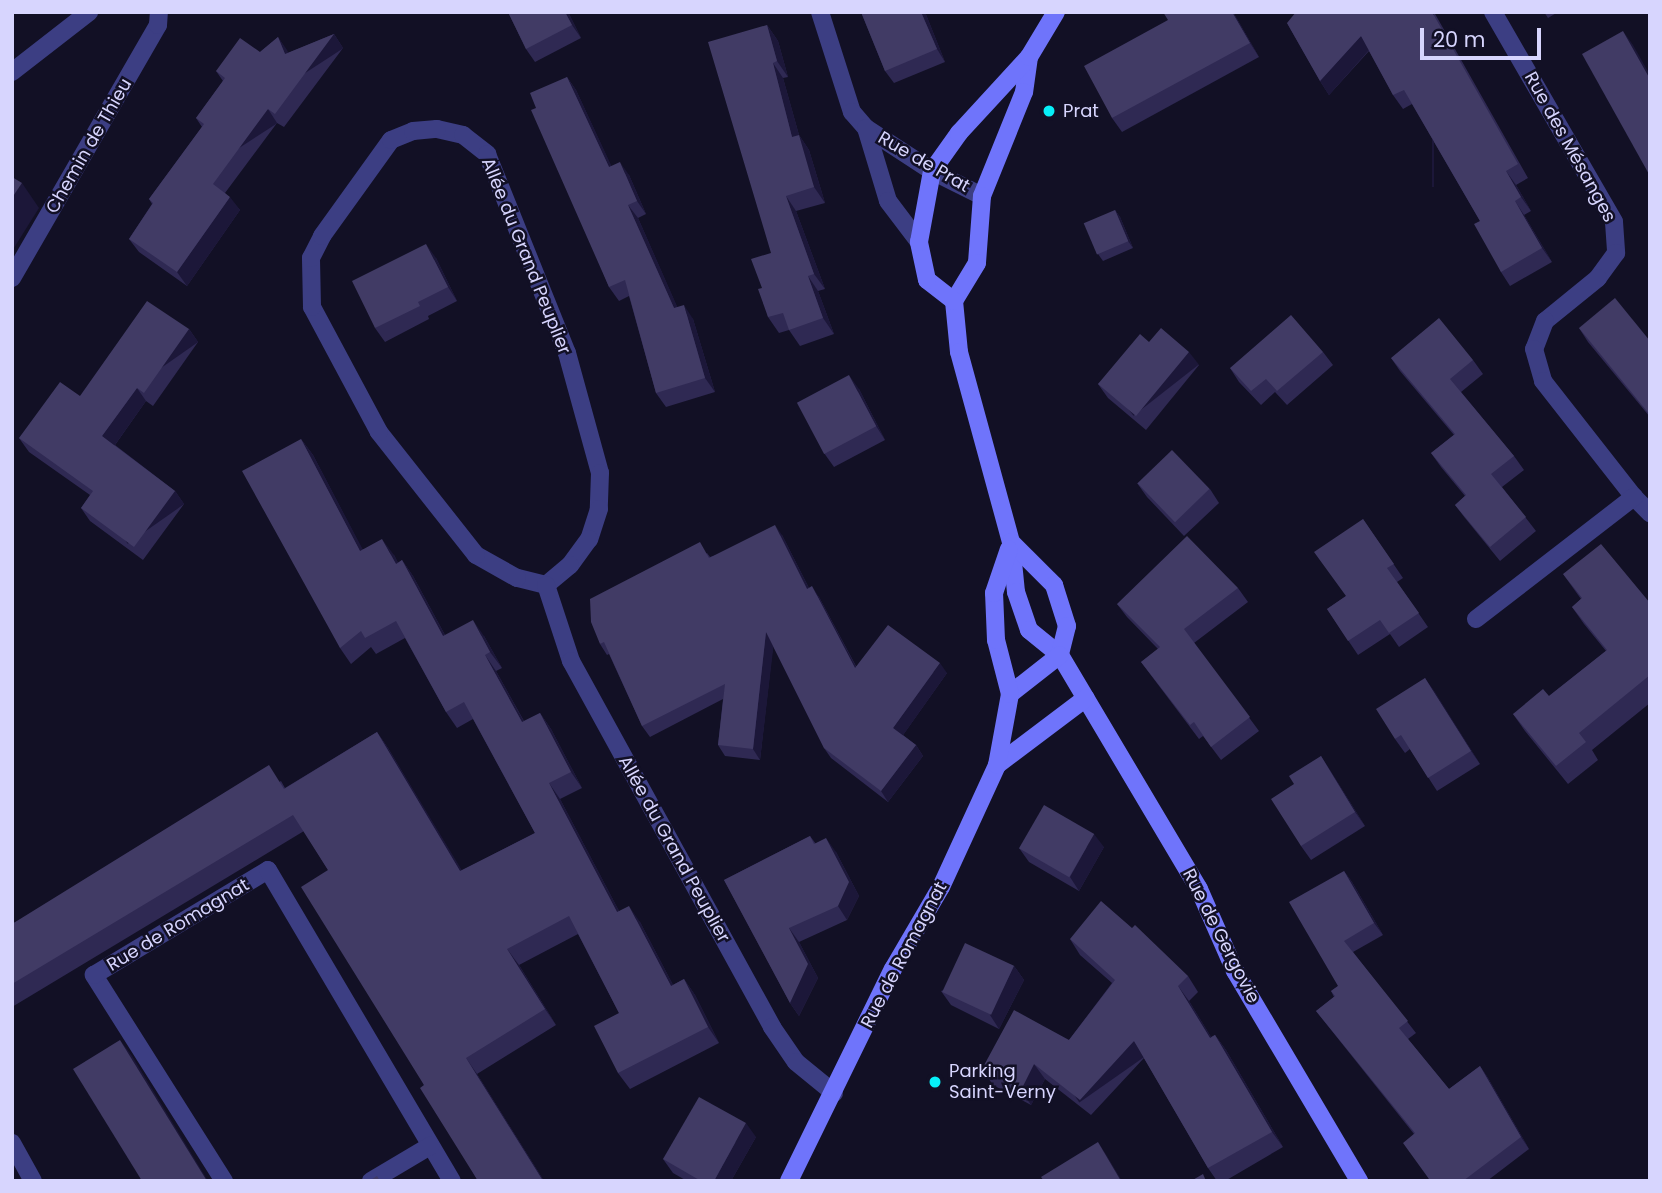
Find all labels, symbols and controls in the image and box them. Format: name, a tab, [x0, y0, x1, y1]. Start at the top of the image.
scale bar	[1424, 14, 1545, 58]
text: 20 m	[1433, 25, 1486, 54]
street label: Rue des Mésanges	[1520, 68, 1620, 226]
street label: Chemin de Thieu	[42, 75, 136, 217]
place label: Prat	[1063, 100, 1099, 122]
marker: Prat	[1041, 103, 1057, 119]
street label: Rue de Prat	[874, 127, 974, 197]
street label: Allée du Grand Peuplier	[477, 155, 575, 357]
street label: Allée du Grand Peuplier	[614, 752, 734, 946]
street label: Rue de Gergovie	[1178, 865, 1264, 1007]
street label: Rue de Romagnat	[103, 874, 253, 976]
street label: Rue de Romagnat	[856, 878, 952, 1032]
place label: Parking Saint-Verny	[949, 1061, 1056, 1104]
marker: Parking Saint-Verny	[927, 1074, 943, 1090]

